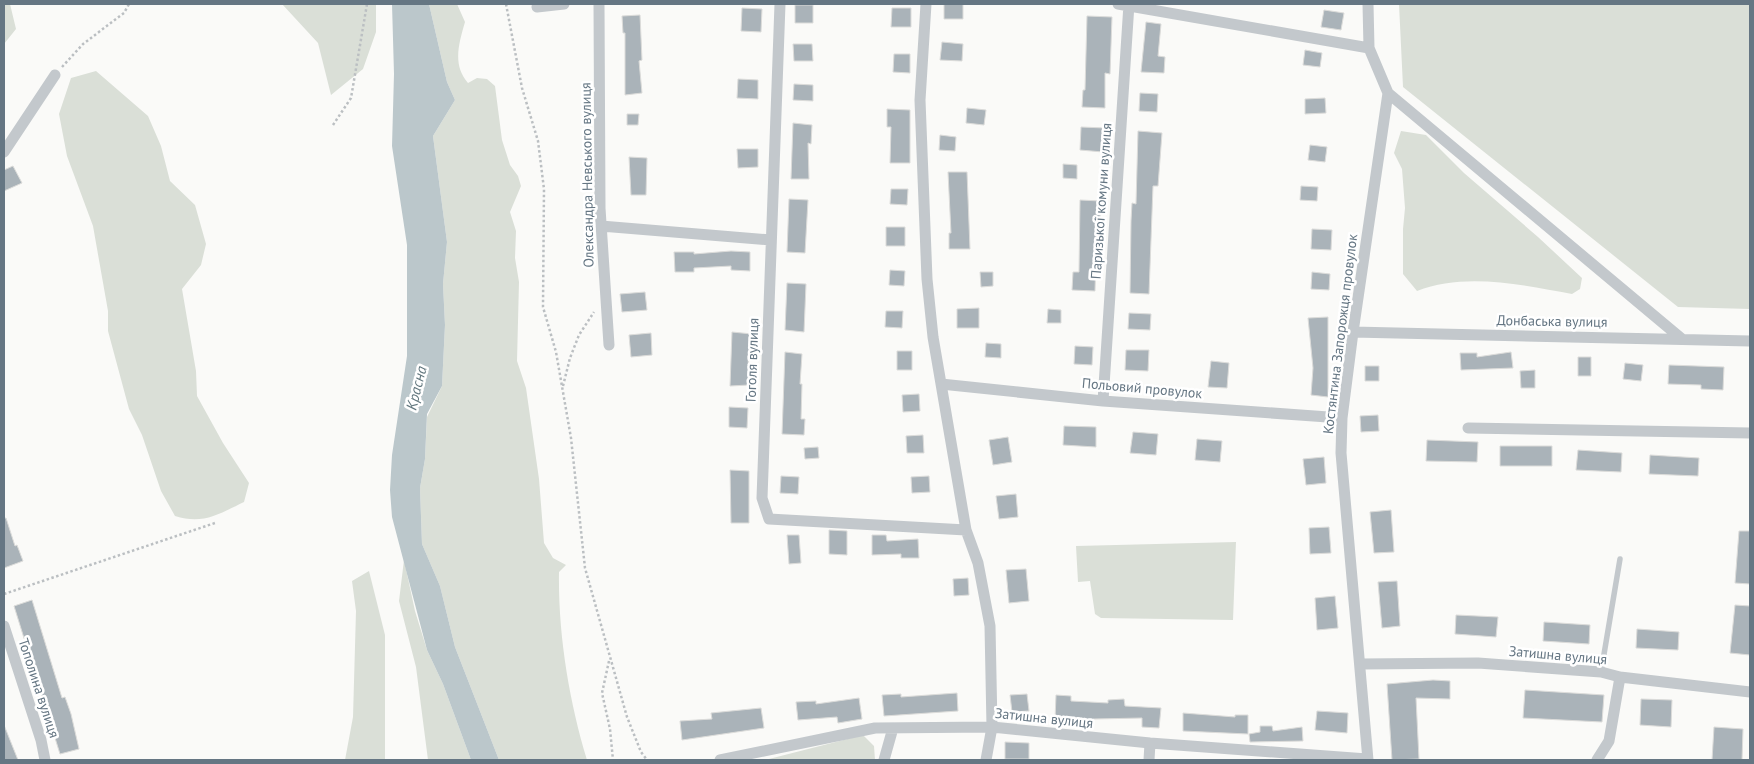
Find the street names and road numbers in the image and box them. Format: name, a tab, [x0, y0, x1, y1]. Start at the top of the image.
street label: Олександра Невського вулиця	[576, 82, 598, 268]
street label: Паризької комуни вулиця	[1087, 122, 1115, 280]
street label: Костянтина Запорожця провулок	[1319, 233, 1361, 435]
street label: Донбаська вулиця	[1496, 311, 1608, 331]
street label: Гоголя вулиця	[742, 318, 762, 402]
street label: Польовий провулок	[1081, 374, 1203, 402]
street label: Тополина вулиця	[14, 636, 64, 740]
street label: Затишна вулиця	[1508, 642, 1608, 668]
street label: Затишна вулиця	[994, 704, 1094, 732]

